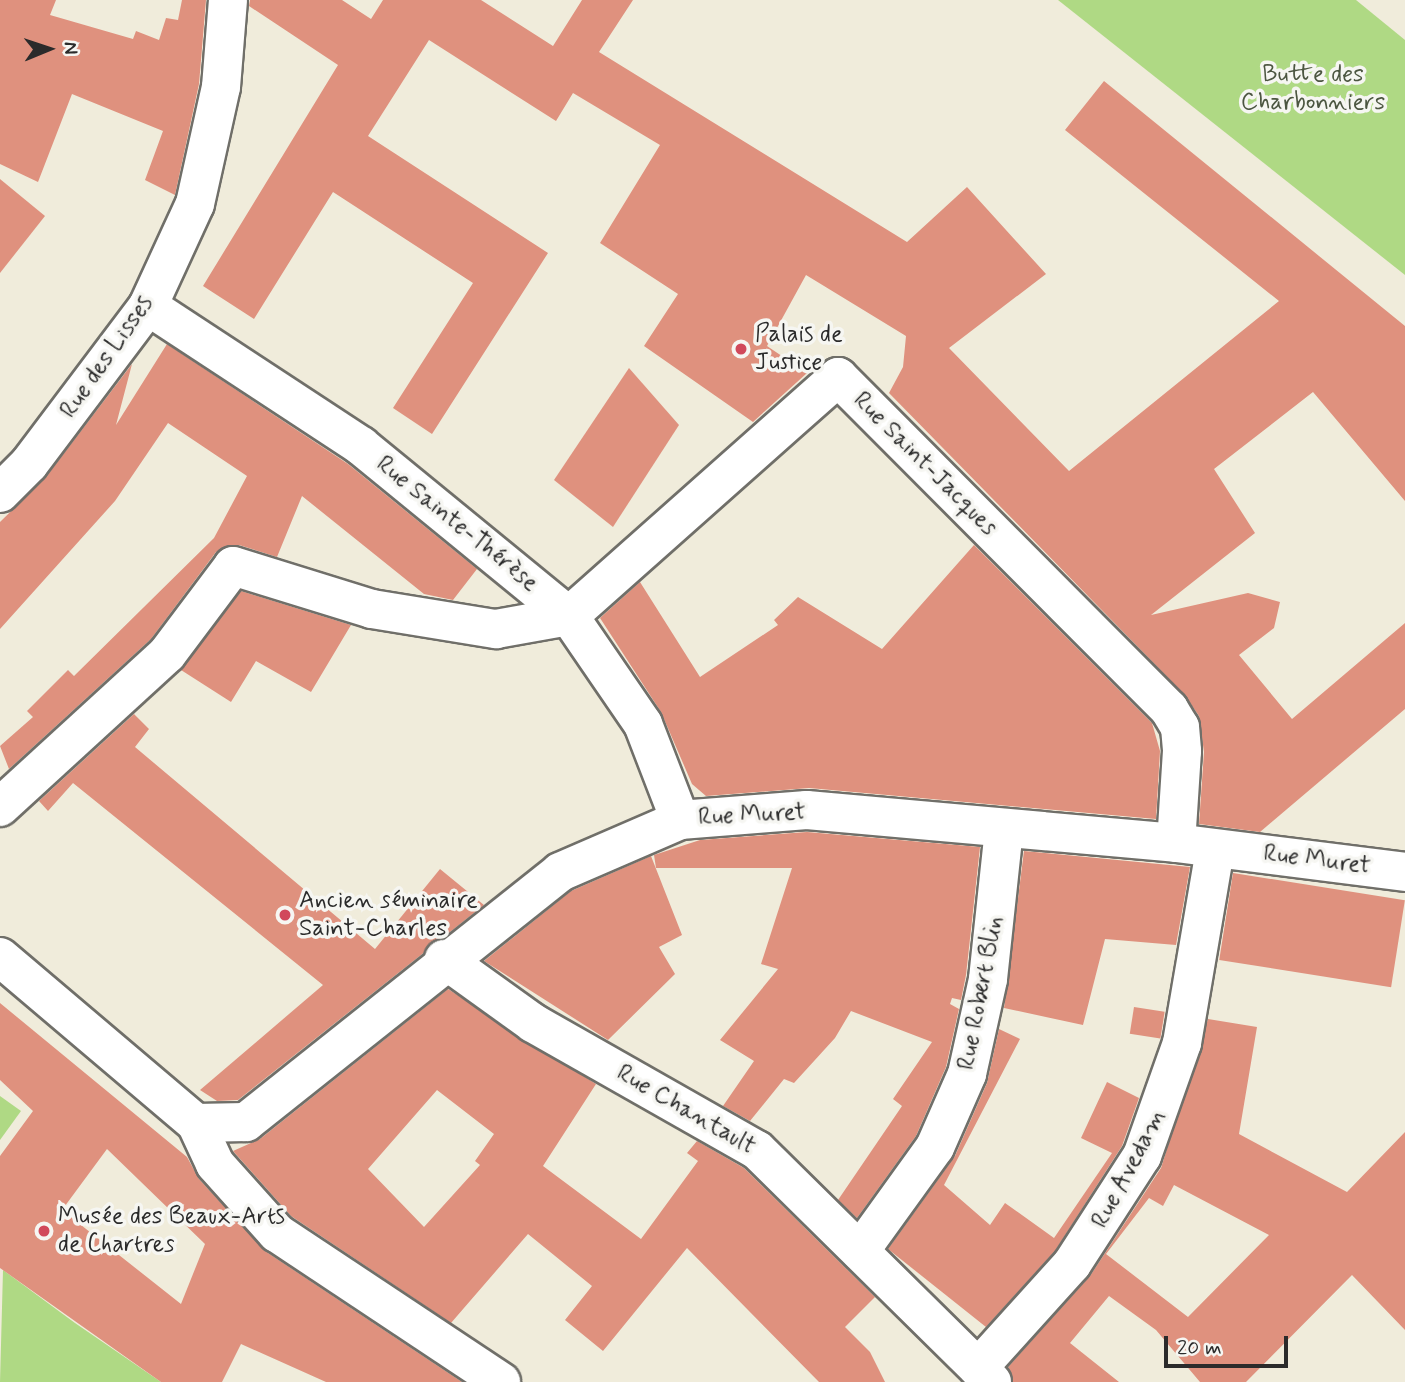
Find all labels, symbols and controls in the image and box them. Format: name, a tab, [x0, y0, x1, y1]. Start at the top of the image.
north arrow	[14, 14, 84, 84]
text: N	[58, 41, 83, 55]
park label: Butte des Charbonniers	[1241, 61, 1385, 117]
street label: Rue des Lisses	[54, 290, 160, 424]
place label: Palais de Justice	[755, 321, 843, 377]
marker: Palais de Justice	[733, 341, 749, 357]
street label: Rue Saint-Jacques	[848, 387, 1002, 541]
street label: Rue Sainte-Thérèse	[371, 451, 543, 597]
street label: Rue Muret	[698, 798, 806, 832]
street label: Rue Muret	[1262, 839, 1372, 881]
place label: Ancien séminaire Saint-Charles	[299, 887, 478, 943]
marker: Ancien séminaire Saint-Charles	[277, 907, 293, 923]
street label: Rue Robert Blin	[952, 913, 1010, 1073]
street label: Rue Chantault	[610, 1058, 762, 1162]
street label: Rue Avedam	[1085, 1104, 1173, 1234]
place label: Musée des Beaux-Arts de Chartres	[58, 1203, 290, 1259]
marker: Musée des Beaux-Arts de Chartres	[36, 1223, 52, 1239]
scale bar	[1167, 1322, 1291, 1366]
text: 20 m	[1177, 1334, 1222, 1362]

